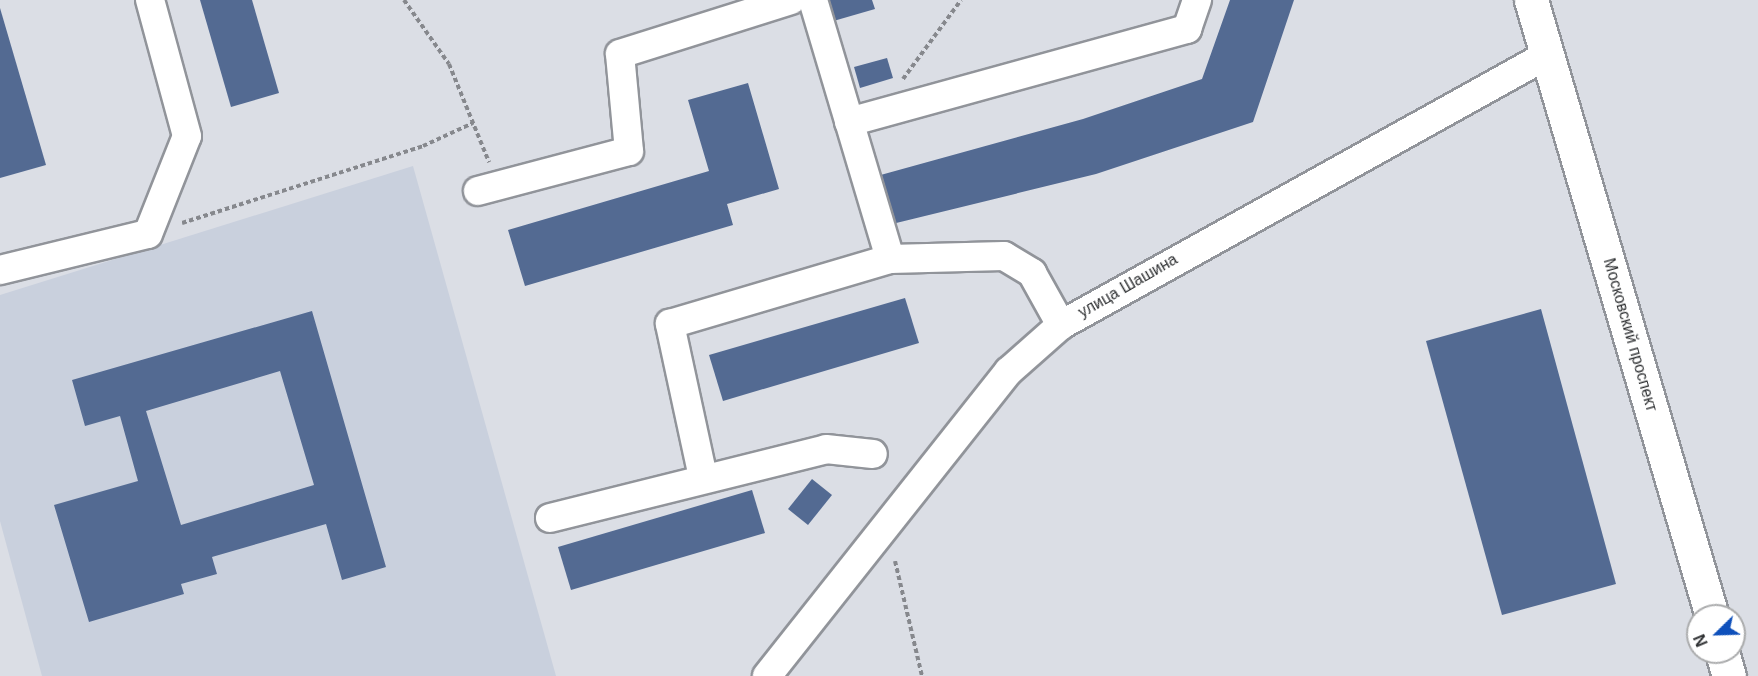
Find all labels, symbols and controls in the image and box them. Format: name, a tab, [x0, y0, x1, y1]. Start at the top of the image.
street label: улица Шашина	[1075, 250, 1181, 322]
street label: Московский проспект	[1599, 256, 1661, 414]
north arrow	[1686, 604, 1746, 664]
text: N	[1691, 632, 1711, 649]

